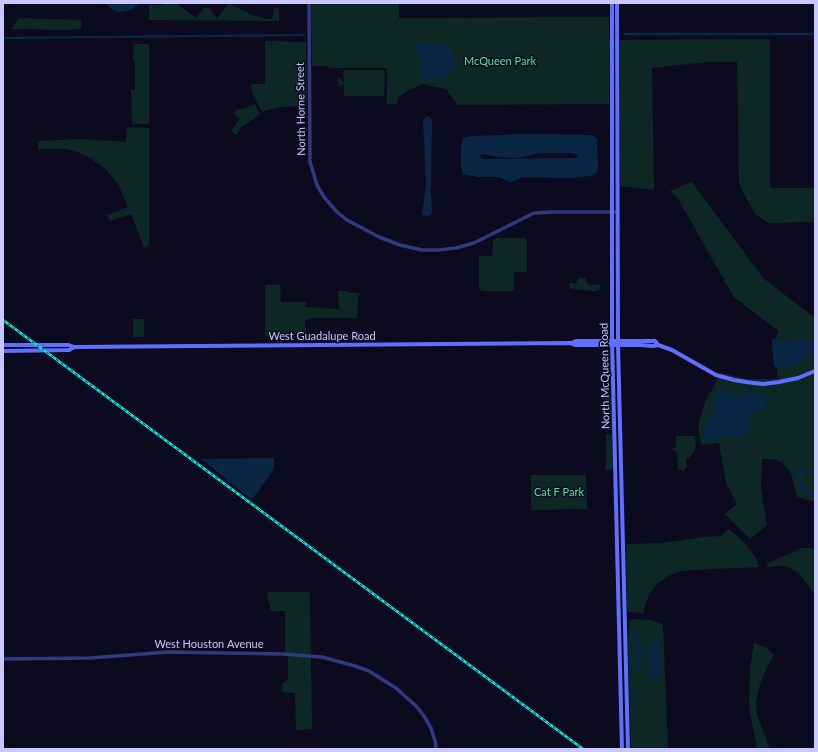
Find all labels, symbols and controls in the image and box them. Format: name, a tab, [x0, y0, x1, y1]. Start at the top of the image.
park label: McQueen Park	[464, 54, 536, 68]
street label: North Horne Street	[294, 62, 308, 156]
street label: North McQueen Road	[597, 323, 613, 429]
street label: West Guadalupe Road	[268, 329, 376, 343]
park label: Cat F Park	[534, 485, 584, 499]
street label: West Houston Avenue	[155, 637, 263, 651]

